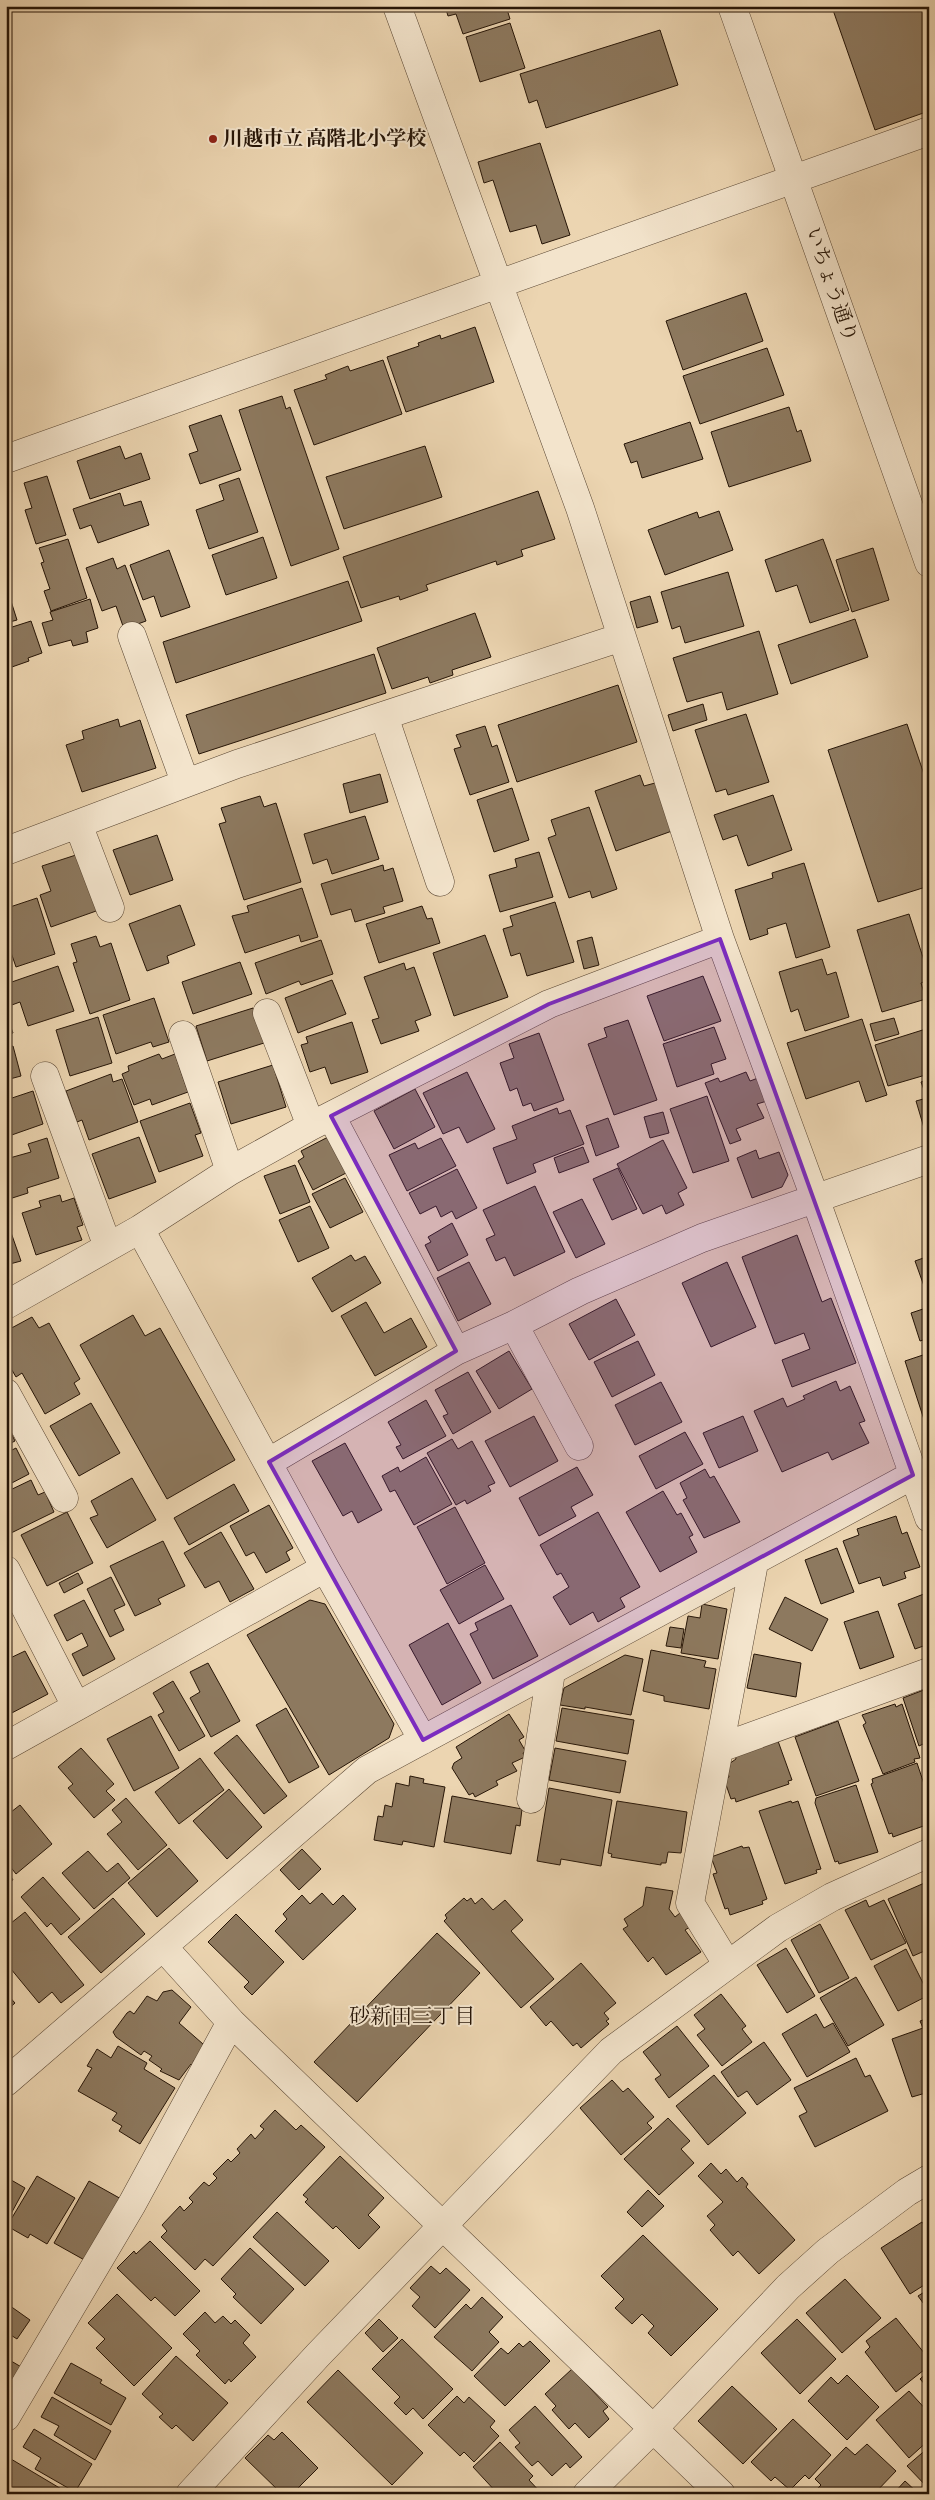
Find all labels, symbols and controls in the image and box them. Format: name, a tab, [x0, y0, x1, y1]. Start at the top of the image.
place label: 川越市立 高階北小学校	[223, 127, 426, 152]
marker: 川越市立 高階北小学校	[207, 133, 219, 145]
street label: いちょう通り	[800, 224, 862, 346]
district label: 砂新田三丁目	[349, 2004, 475, 2030]

